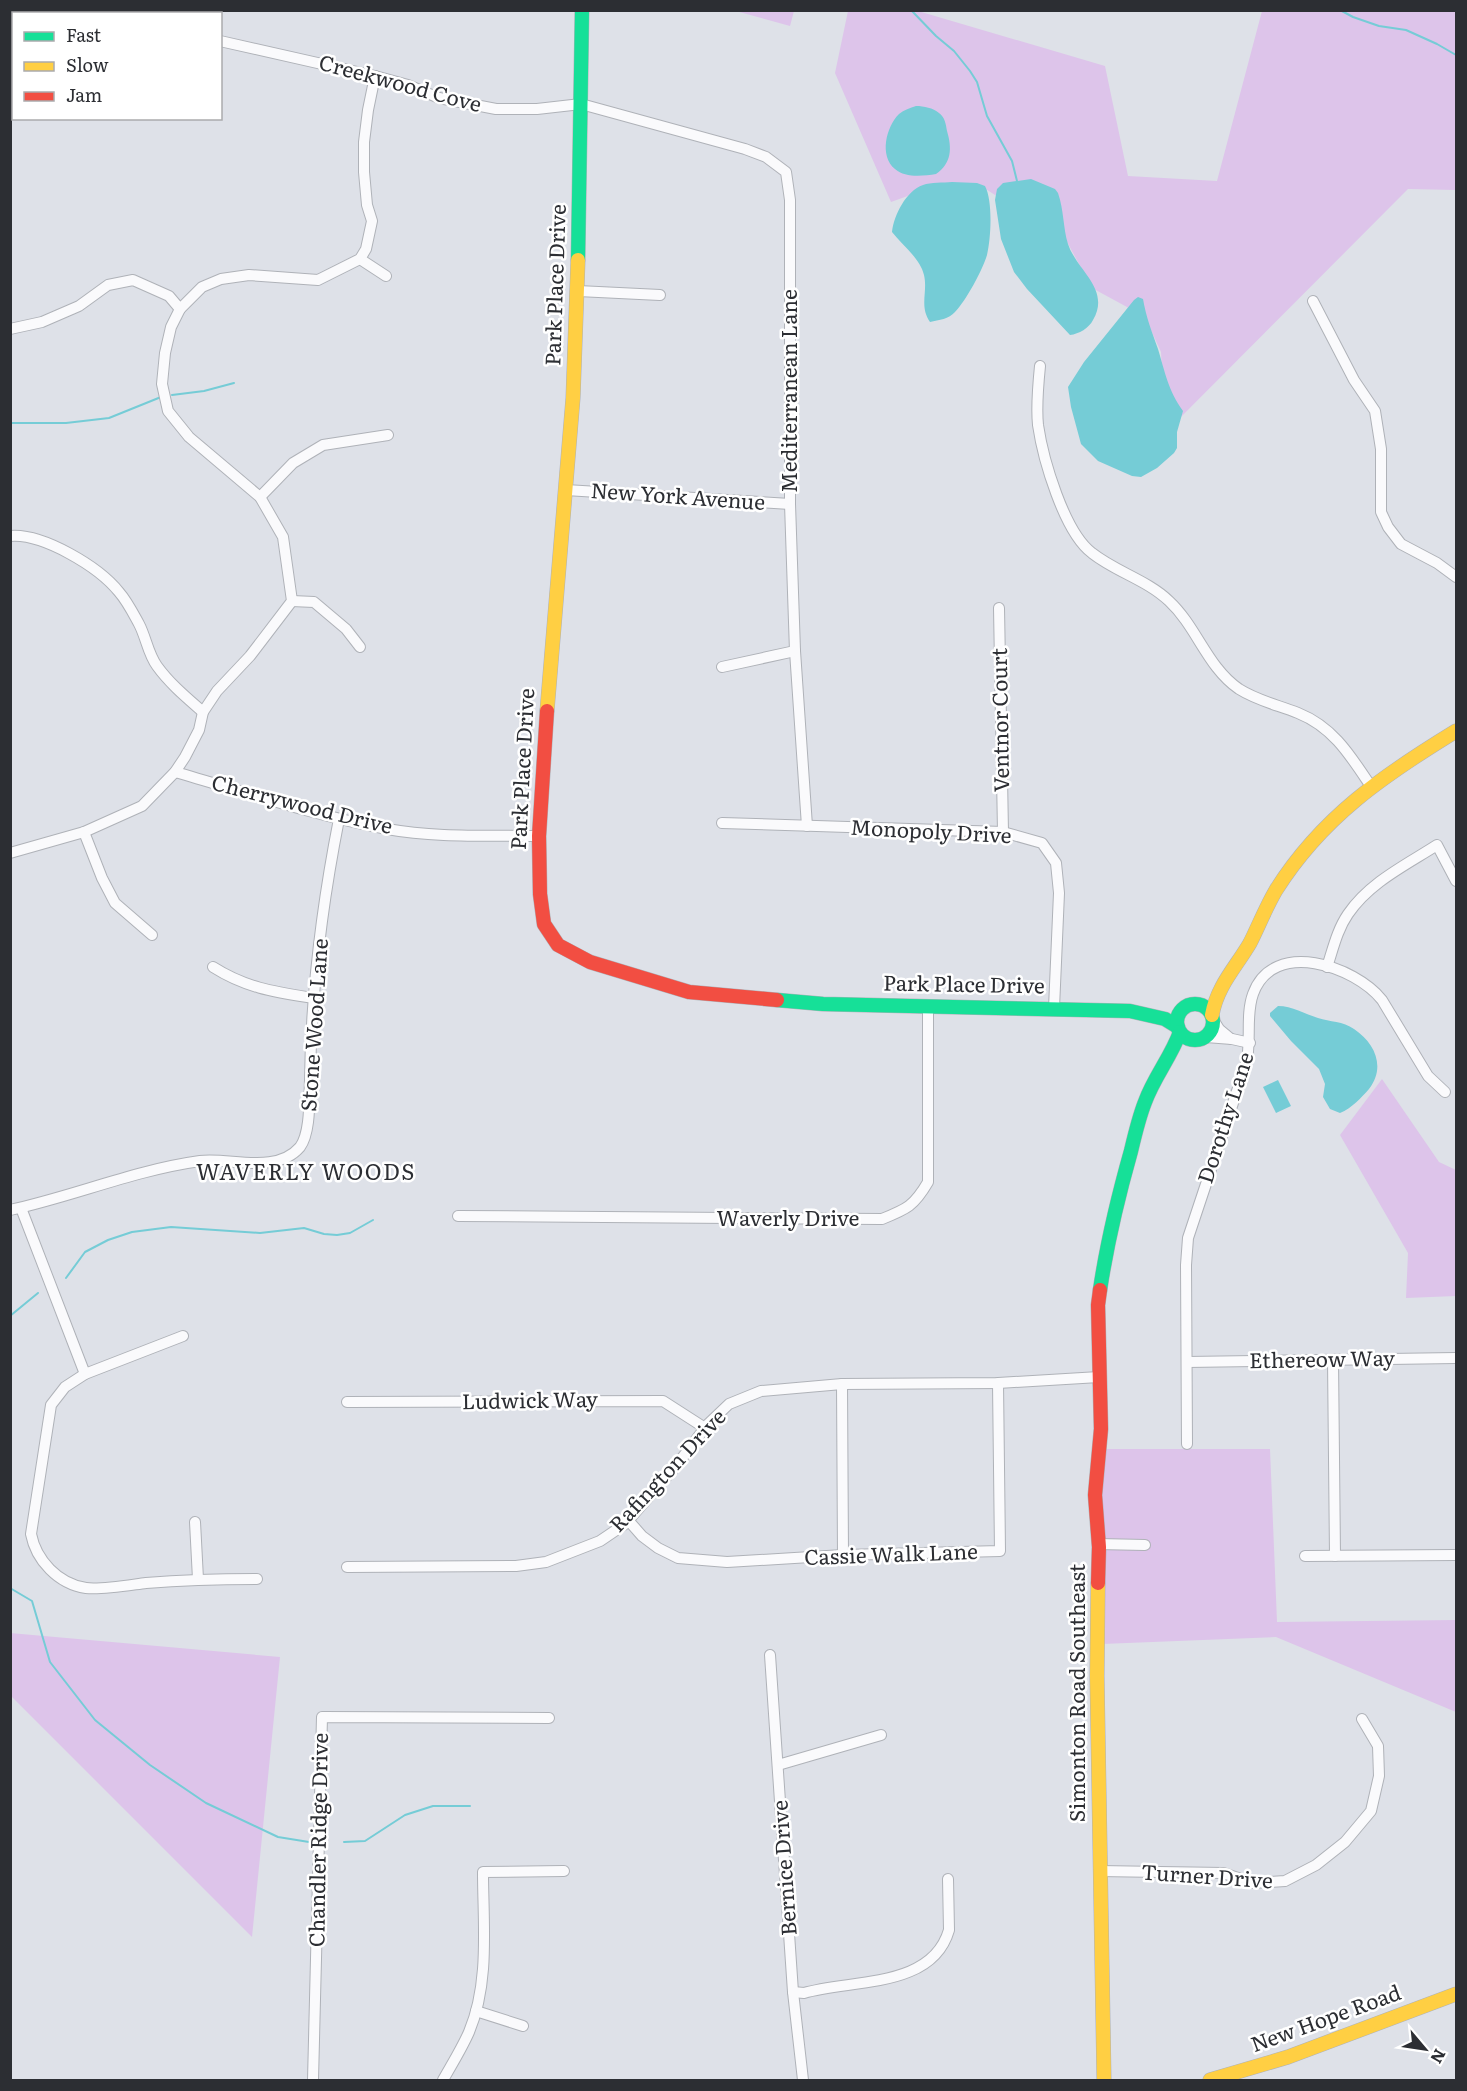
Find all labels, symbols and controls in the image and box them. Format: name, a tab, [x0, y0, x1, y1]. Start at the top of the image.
legend	[12, 12, 222, 120]
text: Fast	[66, 21, 102, 48]
street label: Creekwood Cove	[316, 45, 486, 118]
text: Slow	[66, 51, 109, 78]
text: Jam	[66, 81, 102, 108]
street label: Park Place Drive	[535, 203, 572, 366]
street label: Mediterranean Lane	[772, 289, 803, 493]
street label: New York Avenue	[590, 473, 767, 516]
street label: Ventnor Court	[982, 647, 1015, 792]
street label: Park Place Drive	[501, 687, 540, 850]
street label: Cherrywood Drive	[209, 765, 396, 840]
street label: Monopoly Drive	[850, 810, 1013, 849]
street label: Stone Wood Lane	[291, 937, 334, 1112]
street label: Park Place Drive	[883, 966, 1045, 999]
street label: Dorothy Lane	[1188, 1047, 1259, 1187]
district label: WAVERLY WOODS	[196, 1154, 416, 1187]
street label: Waverly Drive	[716, 1201, 860, 1232]
street label: Ethereow Way	[1249, 1341, 1396, 1374]
street label: Ludwick Way	[462, 1382, 599, 1415]
street label: Rafington Drive	[601, 1401, 732, 1538]
street label: Cassie Walk Lane	[804, 1534, 978, 1571]
street label: Simonton Road Southeast	[1060, 1563, 1091, 1822]
street label: Chandler Ridge Drive	[299, 1732, 334, 1947]
street label: Bernice Drive	[762, 1799, 803, 1937]
street label: Turner Drive	[1140, 1854, 1274, 1895]
street label: New Hope Road	[1246, 1975, 1405, 2058]
north arrow	[1395, 2019, 1455, 2079]
text: N	[1425, 2045, 1453, 2068]

